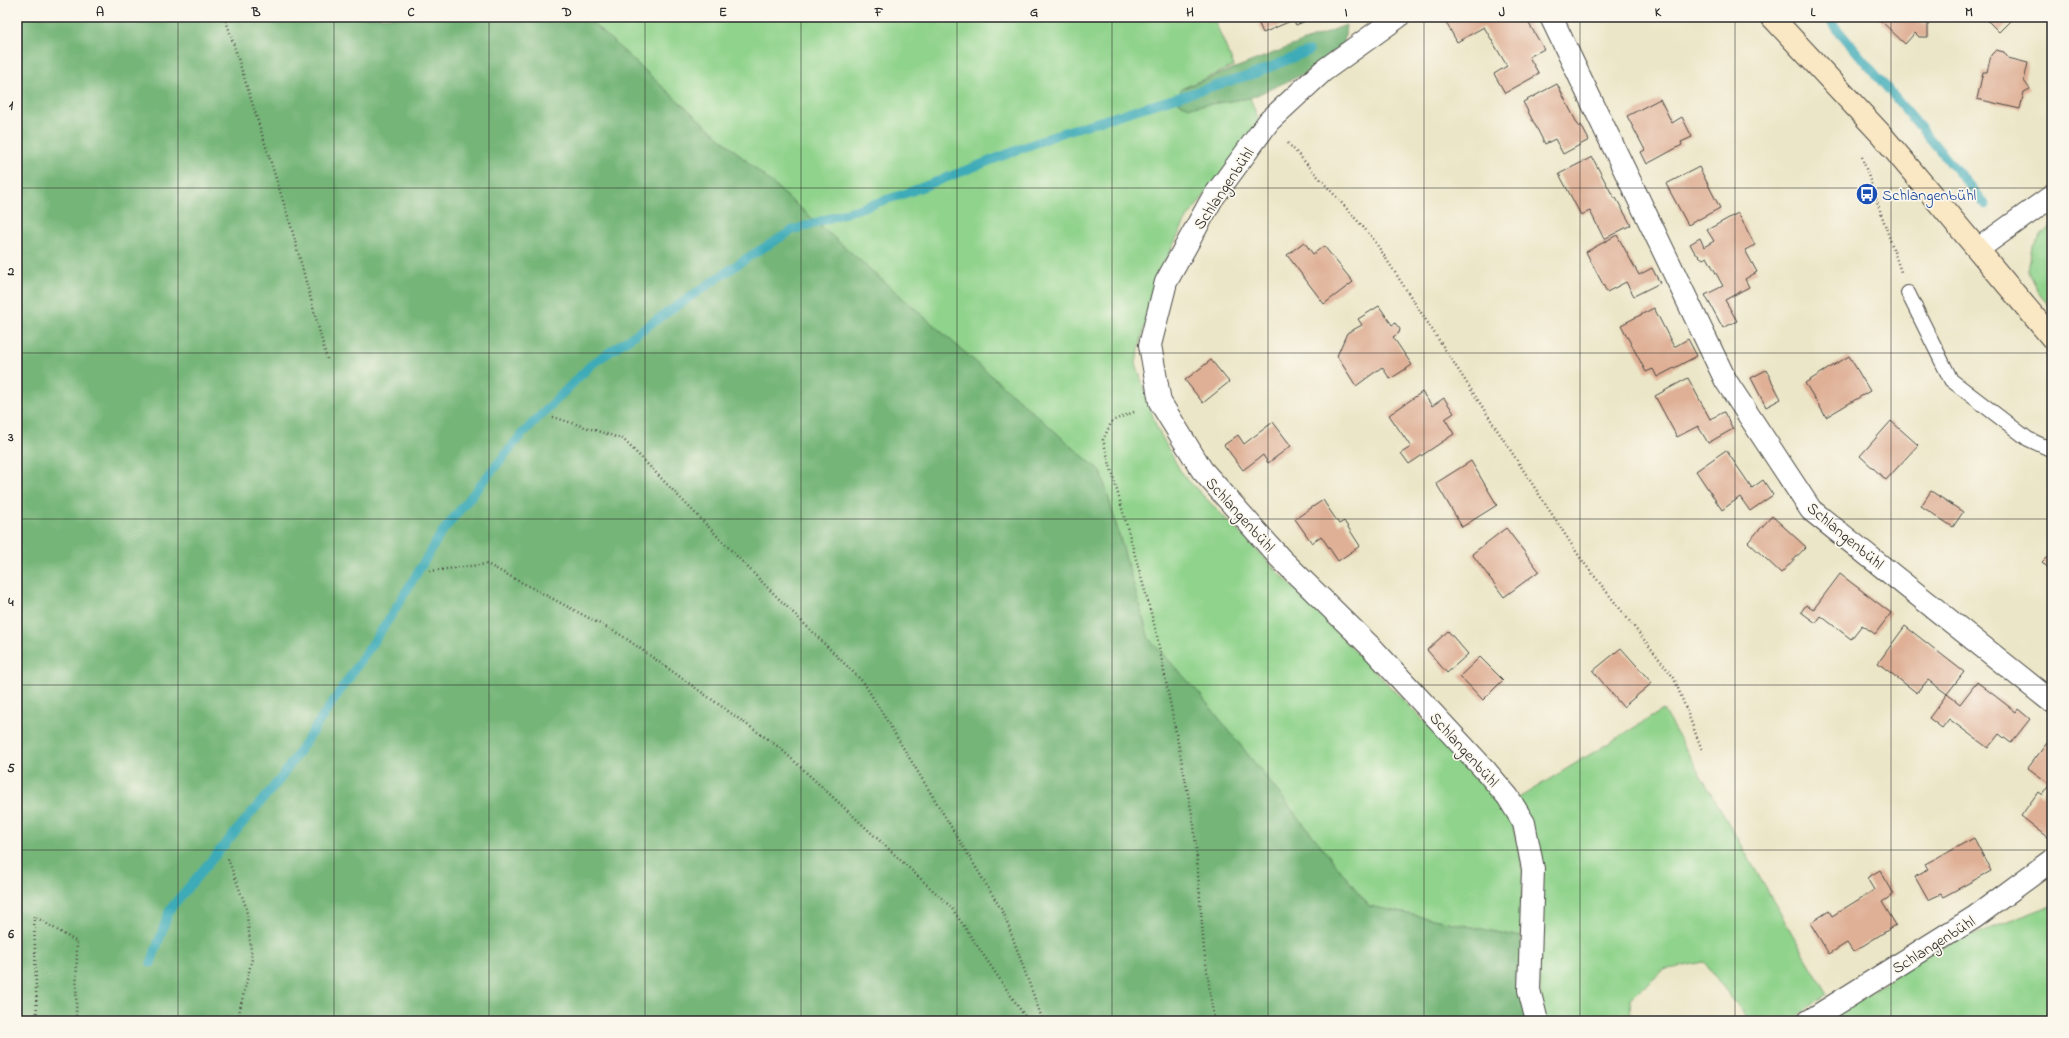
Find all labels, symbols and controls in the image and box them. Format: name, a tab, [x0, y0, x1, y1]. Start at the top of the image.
text: A	[96, 3, 104, 22]
text: B	[251, 3, 261, 22]
text: C	[407, 3, 415, 22]
text: D	[561, 3, 572, 22]
text: E	[719, 3, 727, 22]
text: F	[874, 3, 884, 22]
text: G	[1030, 3, 1038, 22]
text: H	[1186, 3, 1194, 22]
text: I	[1344, 3, 1348, 22]
text: J	[1499, 3, 1505, 22]
text: K	[1655, 3, 1662, 22]
text: L	[1811, 3, 1817, 22]
text: M	[1965, 3, 1973, 22]
text: 1	[9, 96, 14, 115]
street label: Schlangenbühl	[1188, 143, 1261, 235]
bus stop icon: Schlangenbühl	[1854, 181, 1880, 207]
place label: Schlangenbühl	[1882, 184, 1977, 208]
text: 2	[7, 262, 15, 281]
text: 3	[7, 428, 14, 447]
street label: Schlangenbühl	[1199, 472, 1280, 559]
street label: Schlangenbühl	[1801, 497, 1889, 576]
text: 4	[7, 593, 14, 612]
street label: Schlangenbühl	[1423, 707, 1504, 794]
text: 5	[7, 759, 15, 778]
street label: Schlangenbühl	[1888, 910, 1981, 981]
text: 6	[7, 925, 14, 944]

